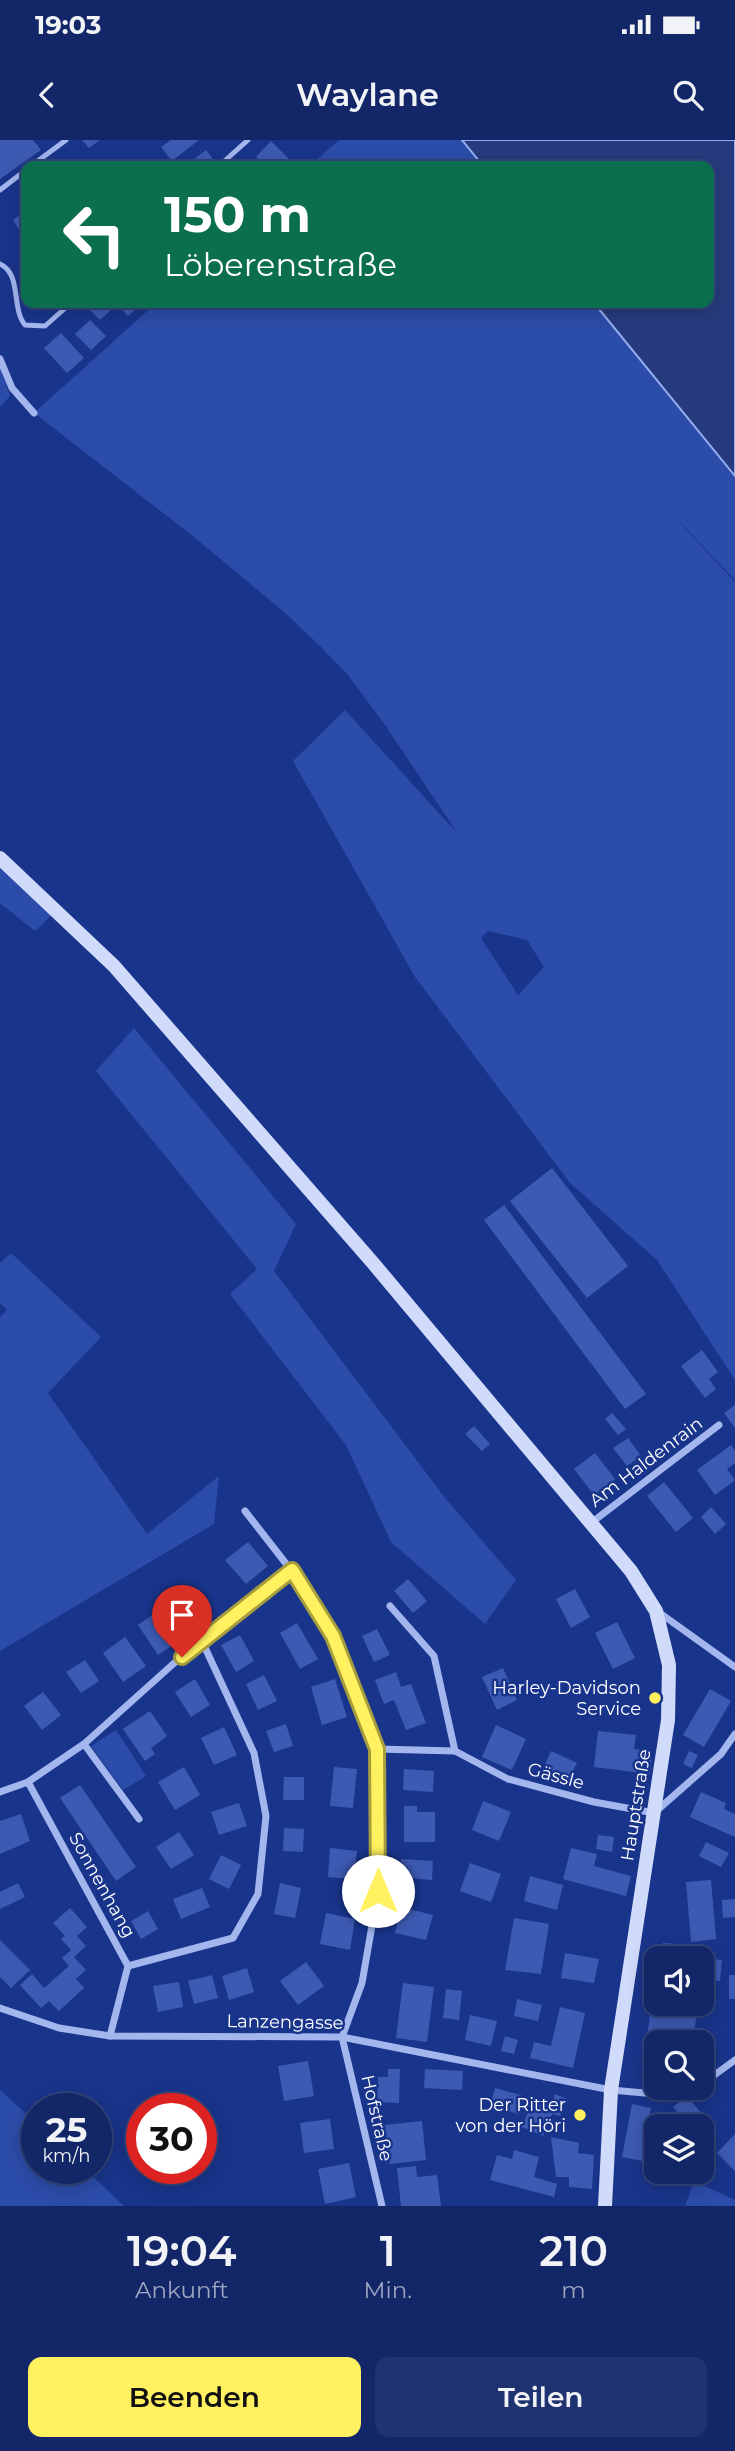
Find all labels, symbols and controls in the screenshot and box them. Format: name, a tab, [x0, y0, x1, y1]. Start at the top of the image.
text: 19:03	[35, 9, 101, 41]
text: Waylane	[296, 75, 439, 114]
icon: back	[28, 76, 66, 114]
icon: search	[669, 76, 707, 114]
text: 150 m	[164, 185, 311, 244]
icon: left	[49, 189, 140, 280]
text: Löberenstraße	[164, 245, 397, 284]
street label: Am Haldenrain	[585, 1412, 707, 1512]
pin	[152, 1585, 212, 1657]
icon: arrive	[163, 1596, 201, 1634]
place label: Harley-Davidson Service	[492, 1677, 641, 1720]
marker: Harley-Davidson Service	[647, 1690, 663, 1706]
street label: Hauptstraße	[616, 1747, 656, 1863]
street label: Gässle	[525, 1758, 587, 1794]
street label: Sonnenhang	[64, 1828, 140, 1942]
position arrow	[341, 1854, 415, 1928]
map controls	[644, 1946, 714, 2184]
button: sound	[644, 1946, 714, 2016]
street label: Lanzengasse	[226, 2010, 344, 2034]
button: search	[644, 2030, 714, 2100]
street label: Hofstraße	[356, 2073, 398, 2164]
speed limit sign: 30	[126, 2093, 217, 2184]
place label: Der Ritter von der Höri	[455, 2094, 566, 2137]
marker: Der Ritter von der Höri	[572, 2107, 588, 2123]
text: 25	[46, 2108, 87, 2151]
button: layers	[644, 2114, 714, 2184]
text: km/h	[42, 2145, 91, 2167]
text: 19:04	[127, 2225, 236, 2277]
text: 1	[380, 2225, 396, 2277]
text: 210	[539, 2225, 608, 2277]
text: Ankunft	[135, 2276, 229, 2304]
text: Min.	[364, 2276, 412, 2304]
text: m	[561, 2276, 586, 2304]
button: Beenden	[28, 2357, 361, 2437]
button: Teilen	[375, 2357, 707, 2437]

